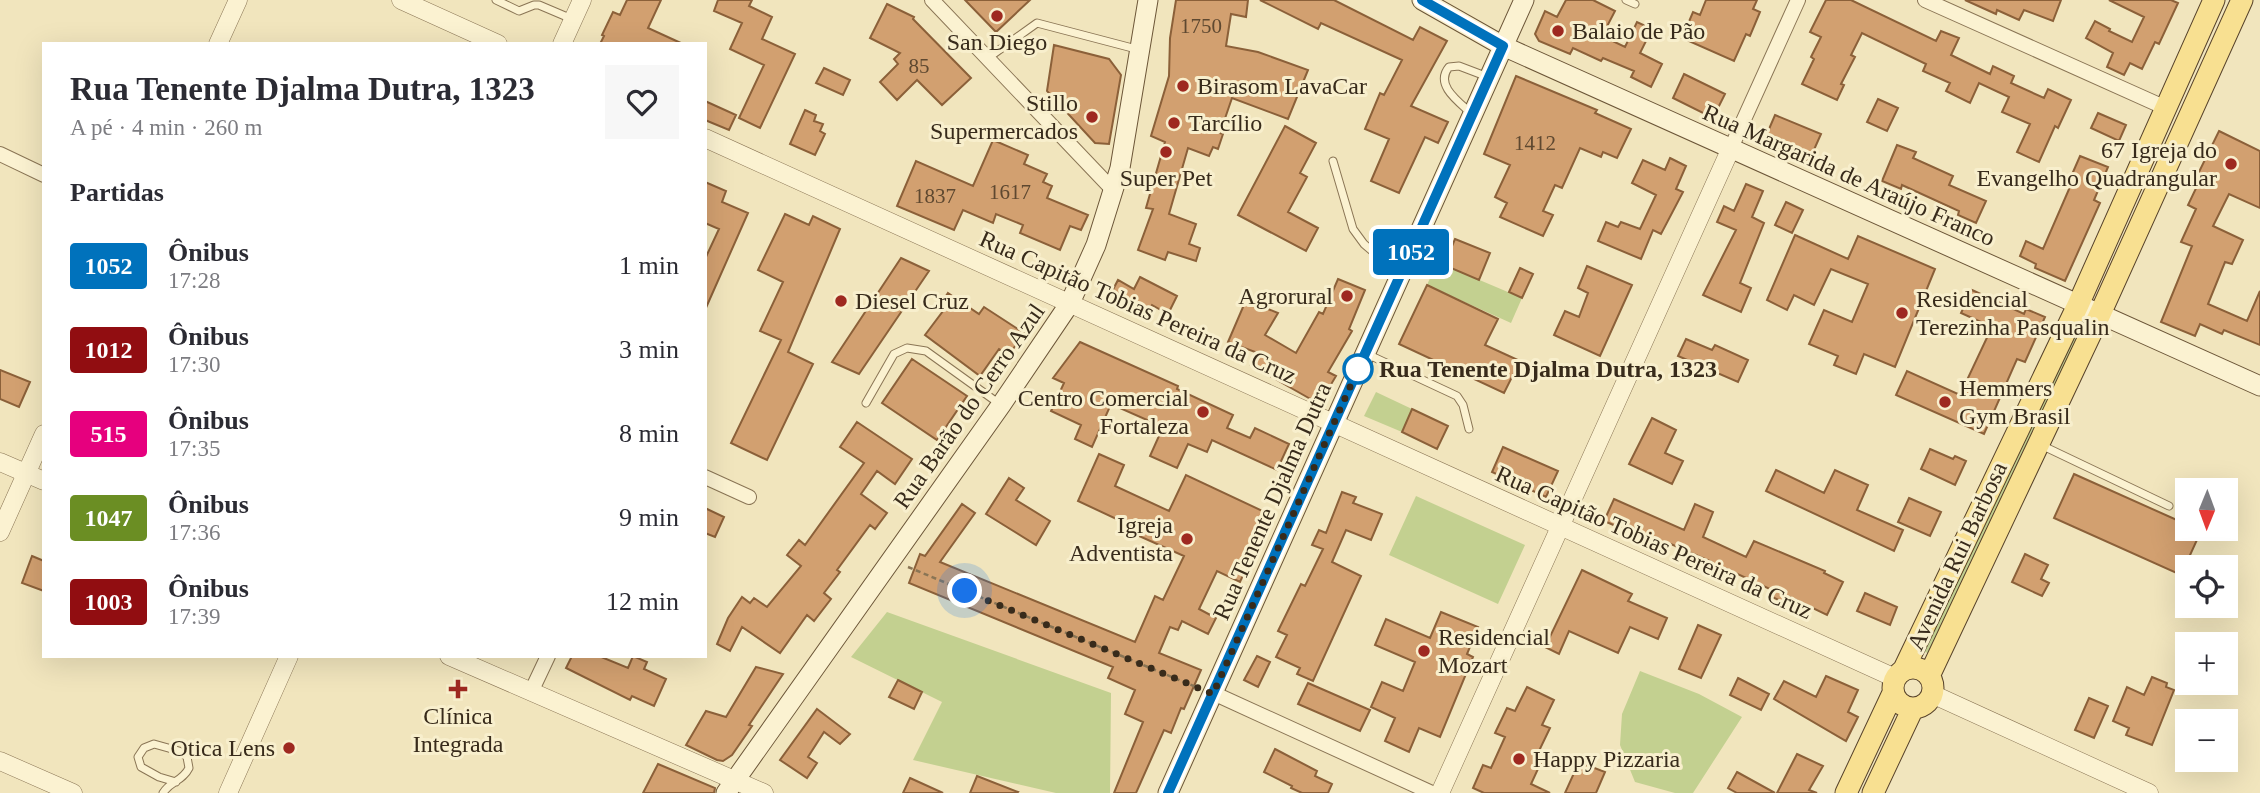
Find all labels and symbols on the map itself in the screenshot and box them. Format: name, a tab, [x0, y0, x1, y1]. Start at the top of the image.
marker: San Diego	[989, 8, 1005, 24]
house number: 1750	[1180, 14, 1222, 38]
place label: Balaio de Pão	[1572, 18, 1705, 44]
marker: Balaio de Pão	[1550, 23, 1566, 39]
place label: San Diego	[947, 29, 1047, 55]
house number: 85	[909, 54, 930, 78]
place label: Birasom LavaCar	[1197, 73, 1367, 99]
marker: Birasom LavaCar	[1175, 78, 1191, 94]
place label: Stillo Supermercados	[930, 90, 1078, 144]
street label: Rua Margarida de Araújo Franco	[1699, 99, 1999, 251]
marker: Stillo Supermercados	[1084, 109, 1100, 125]
place label: Tarcílio	[1188, 110, 1262, 136]
marker: Tarcílio	[1166, 115, 1182, 131]
house number: 1412	[1514, 131, 1556, 155]
place label: 67 Igreja do Evangelho Quadrangular	[1976, 137, 2217, 191]
marker: Super Pet	[1158, 144, 1174, 160]
marker: 67 Igreja do Evangelho Quadrangular	[2223, 156, 2239, 172]
place label: Super Pet	[1120, 165, 1213, 191]
house number: 1617	[989, 180, 1031, 204]
house number: 1837	[914, 184, 956, 208]
street label: Rua Capitão Tobias Pereira da Cruz	[976, 225, 1300, 389]
line badge: 1052	[1362, 229, 1460, 275]
place label: Agrorural	[1238, 283, 1333, 309]
place label: Residencial Terezinha Pasqualin	[1916, 286, 2110, 340]
place label: Diesel Cruz	[855, 288, 969, 314]
marker: Agrorural	[1339, 288, 1355, 304]
marker: Diesel Cruz	[833, 293, 849, 309]
street label: Rua Barão do Cerro Azul	[888, 298, 1050, 513]
marker: Residencial Terezinha Pasqualin	[1894, 305, 1910, 321]
marker: Rua Tenente Djalma Dutra, 1323	[1343, 354, 1373, 384]
place label: Rua Tenente Djalma Dutra, 1323	[1379, 356, 1717, 382]
place label: Hemmers Gym Brasil	[1959, 375, 2071, 429]
street label: Rua Tenente Djalma Dutra	[1208, 378, 1336, 624]
place label: Centro Comercial Fortaleza	[1018, 385, 1189, 439]
marker: Hemmers Gym Brasil	[1937, 394, 1953, 410]
marker: Centro Comercial Fortaleza	[1195, 404, 1211, 420]
street label: Avenida Rui Barbosa	[1902, 457, 2012, 654]
street label: Rua Capitão Tobias Pereira da Cruz	[1492, 460, 1816, 624]
north arrow	[2175, 478, 2238, 541]
place label: Igreja Adventista	[1069, 512, 1173, 566]
marker: Igreja Adventista	[1179, 531, 1195, 547]
your location	[947, 573, 982, 608]
place label: Residencial Mozart	[1438, 624, 1550, 678]
marker: Residencial Mozart	[1416, 643, 1432, 659]
marker: Clínica Integrada	[448, 679, 468, 699]
place label: Clínica Integrada	[413, 703, 504, 757]
place label: Otica Lens	[170, 735, 275, 761]
marker: Otica Lens	[281, 740, 297, 756]
place label: Happy Pizzaria	[1533, 746, 1681, 772]
marker: Happy Pizzaria	[1511, 751, 1527, 767]

